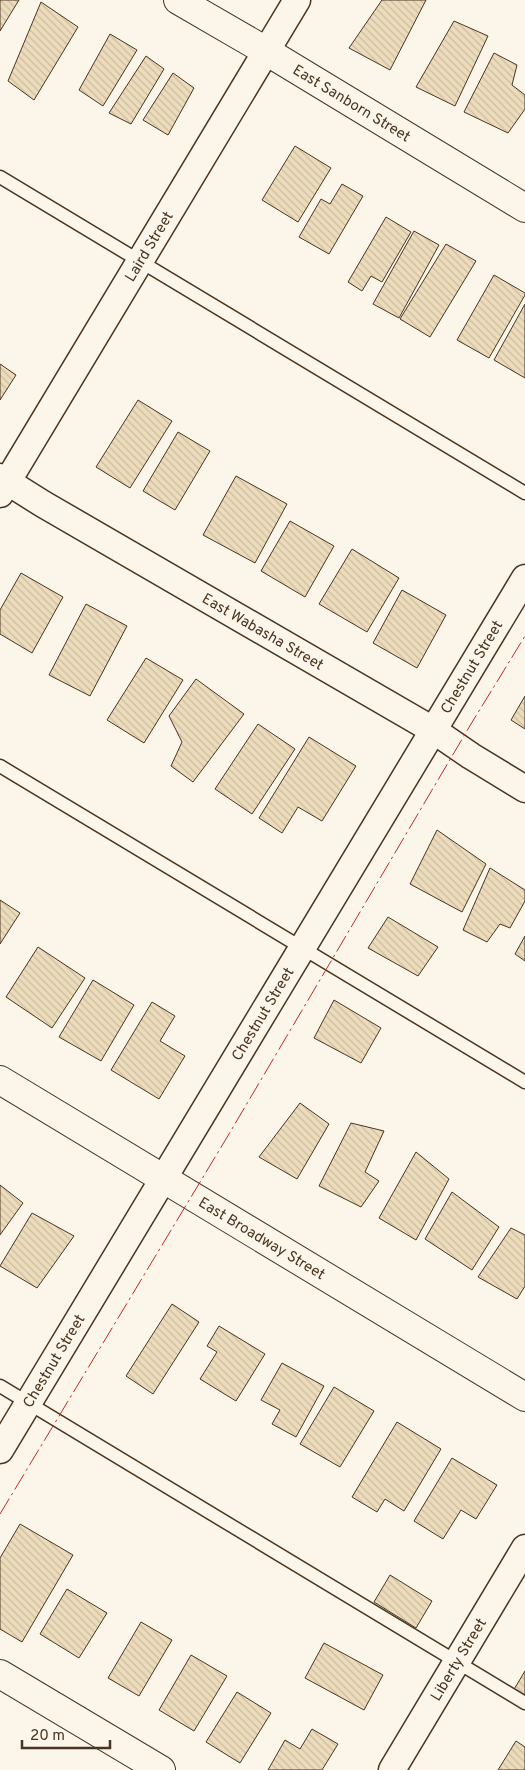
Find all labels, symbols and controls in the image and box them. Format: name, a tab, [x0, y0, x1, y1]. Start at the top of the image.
street label: East Sanborn Street	[289, 61, 413, 147]
street label: Laird Street	[122, 208, 179, 286]
street label: East Wabasha Street	[198, 590, 326, 675]
street label: Chestnut Street	[437, 618, 508, 718]
street label: Chestnut Street	[228, 965, 299, 1065]
street label: East Broadway Street	[194, 1194, 328, 1285]
street label: Chestnut Street	[20, 1311, 90, 1412]
street label: Liberty Street	[427, 1615, 492, 1705]
scale bar	[22, 1718, 110, 1750]
text: 20 m	[30, 1727, 65, 1746]

